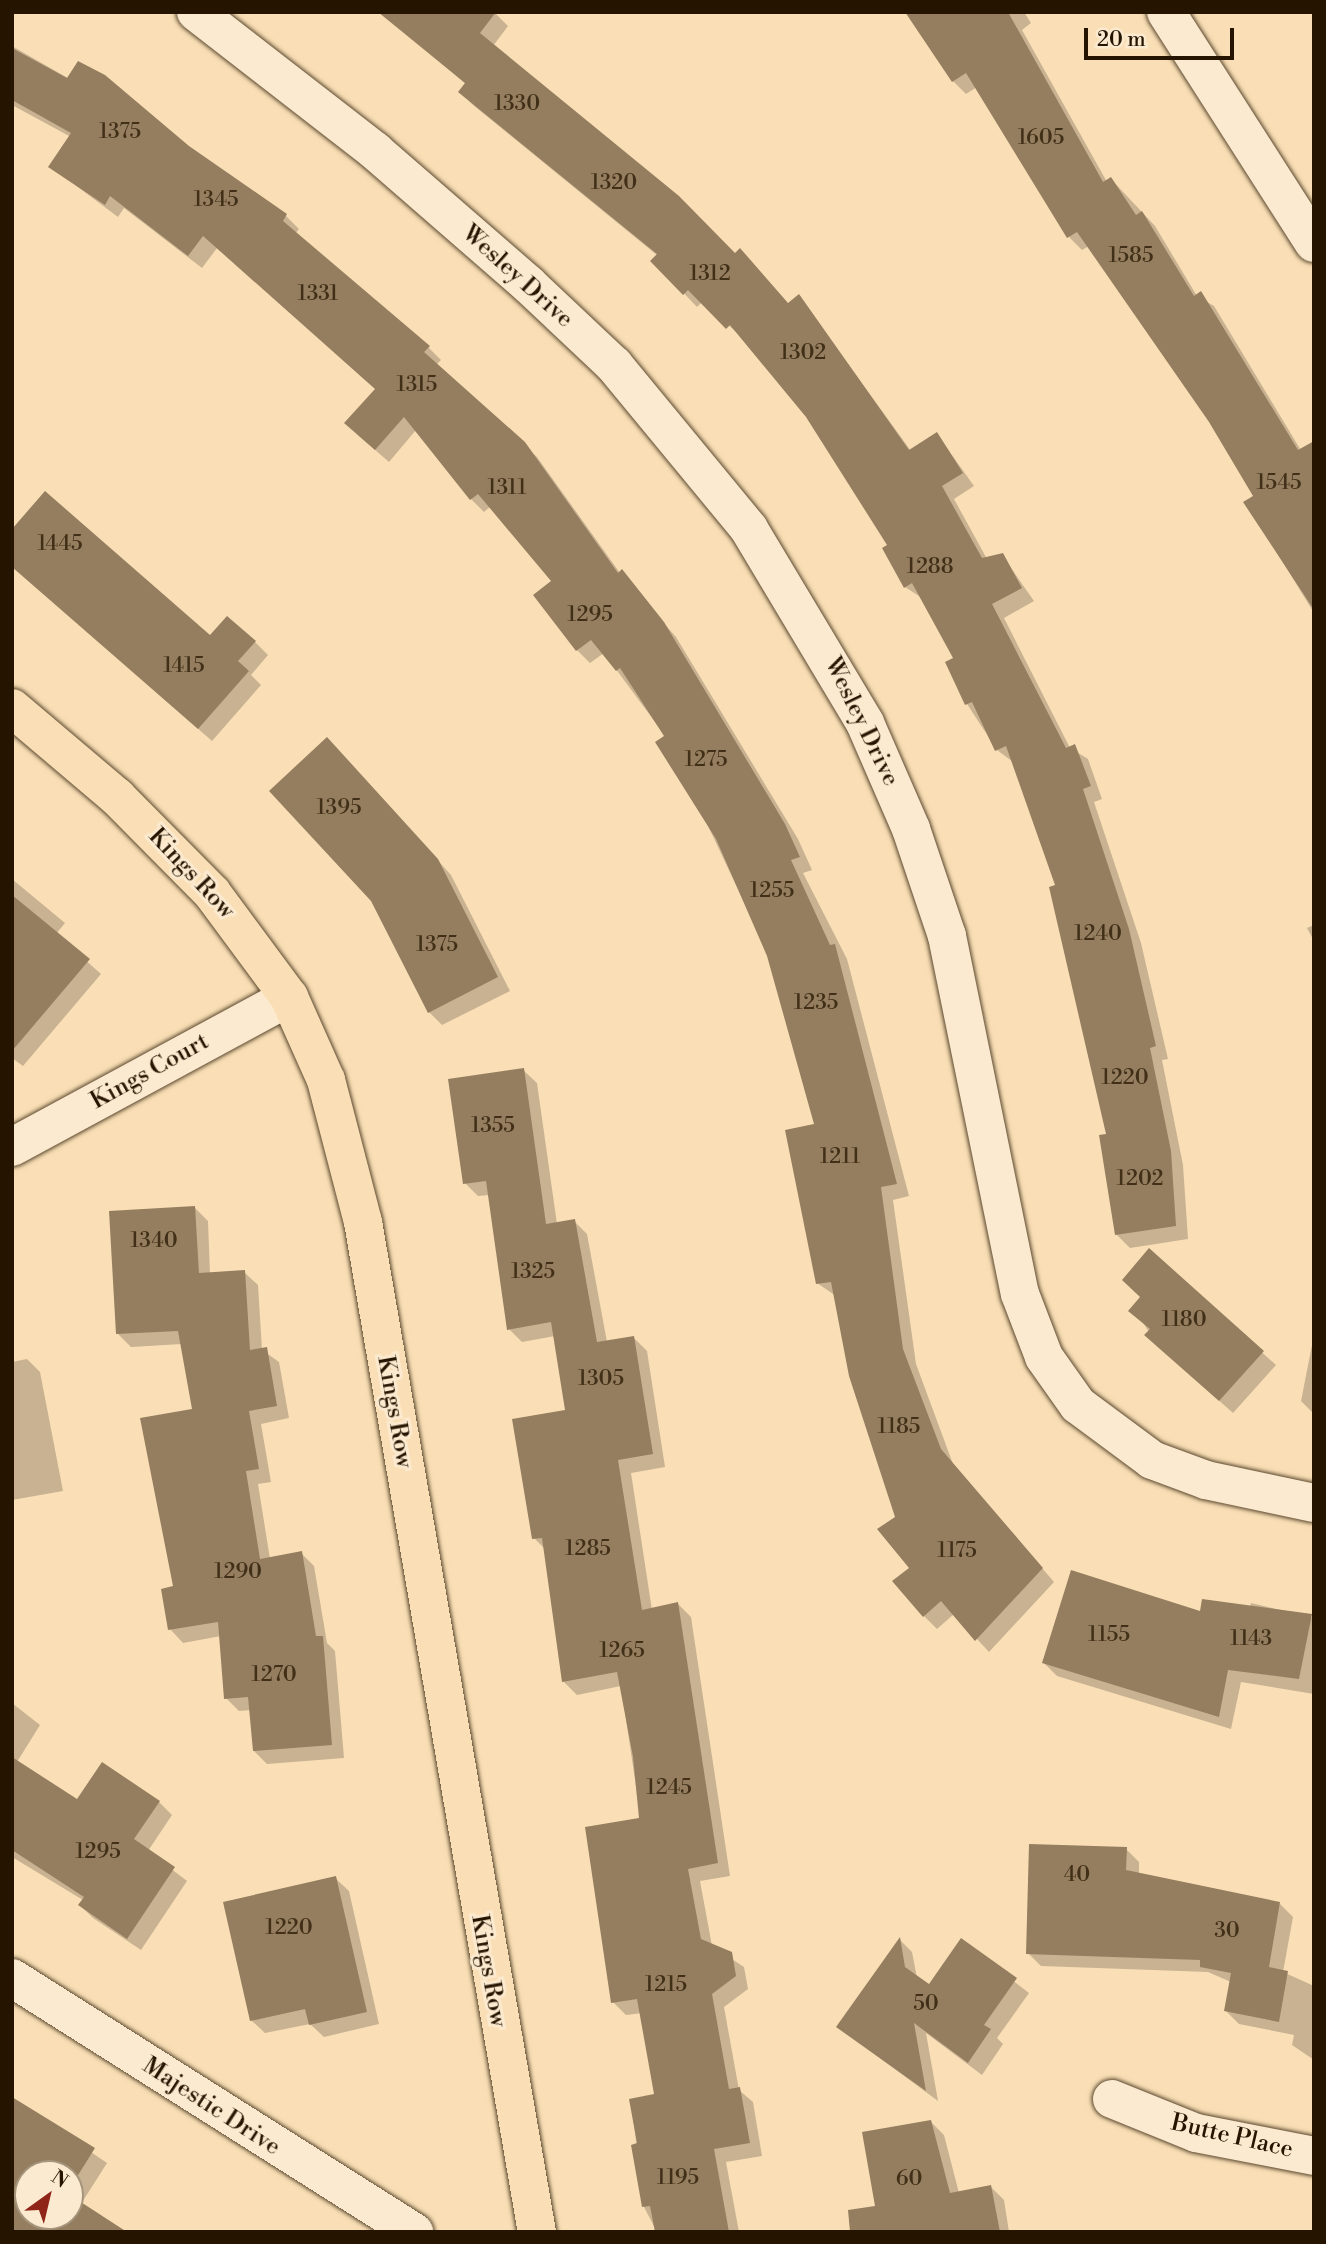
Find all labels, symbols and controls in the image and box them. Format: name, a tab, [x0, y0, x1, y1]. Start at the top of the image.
scale bar	[1088, 14, 1238, 58]
text: 20 m	[1097, 27, 1146, 53]
house number: 1330	[494, 91, 540, 117]
house number: 1375	[99, 119, 141, 145]
house number: 1605	[1018, 125, 1064, 151]
house number: 1320	[591, 170, 637, 196]
house number: 1345	[193, 187, 239, 213]
street label: Wesley Drive	[455, 220, 579, 334]
house number: 1585	[1108, 243, 1154, 269]
house number: 1312	[689, 261, 731, 287]
house number: 1331	[298, 281, 338, 307]
house number: 1302	[780, 340, 826, 366]
house number: 1315	[397, 372, 437, 398]
house number: 1545	[1256, 470, 1302, 496]
house number: 1311	[488, 475, 526, 501]
house number: 1445	[37, 531, 83, 557]
house number: 1288	[906, 554, 954, 580]
house number: 1295	[567, 602, 613, 628]
house number: 1415	[163, 653, 205, 679]
street label: Wesley Drive	[817, 653, 905, 791]
house number: 1275	[684, 747, 728, 773]
house number: 1395	[317, 795, 361, 821]
street label: Kings Row	[142, 823, 240, 925]
house number: 1255	[750, 878, 794, 904]
house number: 1240	[1074, 921, 1122, 947]
house number: 1375	[416, 932, 458, 958]
house number: 1235	[794, 990, 838, 1016]
street label: Kings Court	[86, 1028, 214, 1116]
house number: 1220	[1101, 1065, 1149, 1091]
house number: 1355	[471, 1113, 515, 1139]
house number: 1211	[820, 1144, 860, 1170]
house number: 1202	[1117, 1166, 1163, 1192]
house number: 1340	[130, 1228, 178, 1254]
house number: 1325	[511, 1259, 555, 1285]
house number: 1180	[1161, 1307, 1207, 1333]
street label: Kings Row	[370, 1354, 418, 1470]
house number: 1305	[578, 1366, 624, 1392]
house number: 1185	[878, 1414, 920, 1440]
house number: 1285	[565, 1536, 611, 1562]
house number: 1175	[937, 1538, 977, 1564]
house number: 1290	[214, 1559, 262, 1585]
house number: 1155	[1088, 1622, 1130, 1648]
house number: 1143	[1230, 1626, 1272, 1652]
house number: 1265	[599, 1638, 645, 1664]
house number: 1270	[251, 1662, 297, 1688]
house number: 1245	[646, 1775, 692, 1801]
house number: 1295	[75, 1839, 121, 1865]
house number: 40	[1064, 1862, 1090, 1888]
street label: Kings Row	[464, 1913, 512, 2029]
house number: 1220	[265, 1915, 313, 1941]
house number: 30	[1214, 1918, 1240, 1944]
house number: 1215	[645, 1972, 687, 1998]
house number: 50	[913, 1991, 939, 2017]
street label: Majestic Drive	[137, 2052, 285, 2162]
street label: Butte Place	[1168, 2109, 1296, 2165]
north arrow	[14, 2160, 84, 2230]
text: N	[47, 2165, 73, 2193]
house number: 1195	[657, 2165, 699, 2191]
house number: 60	[896, 2166, 922, 2192]

